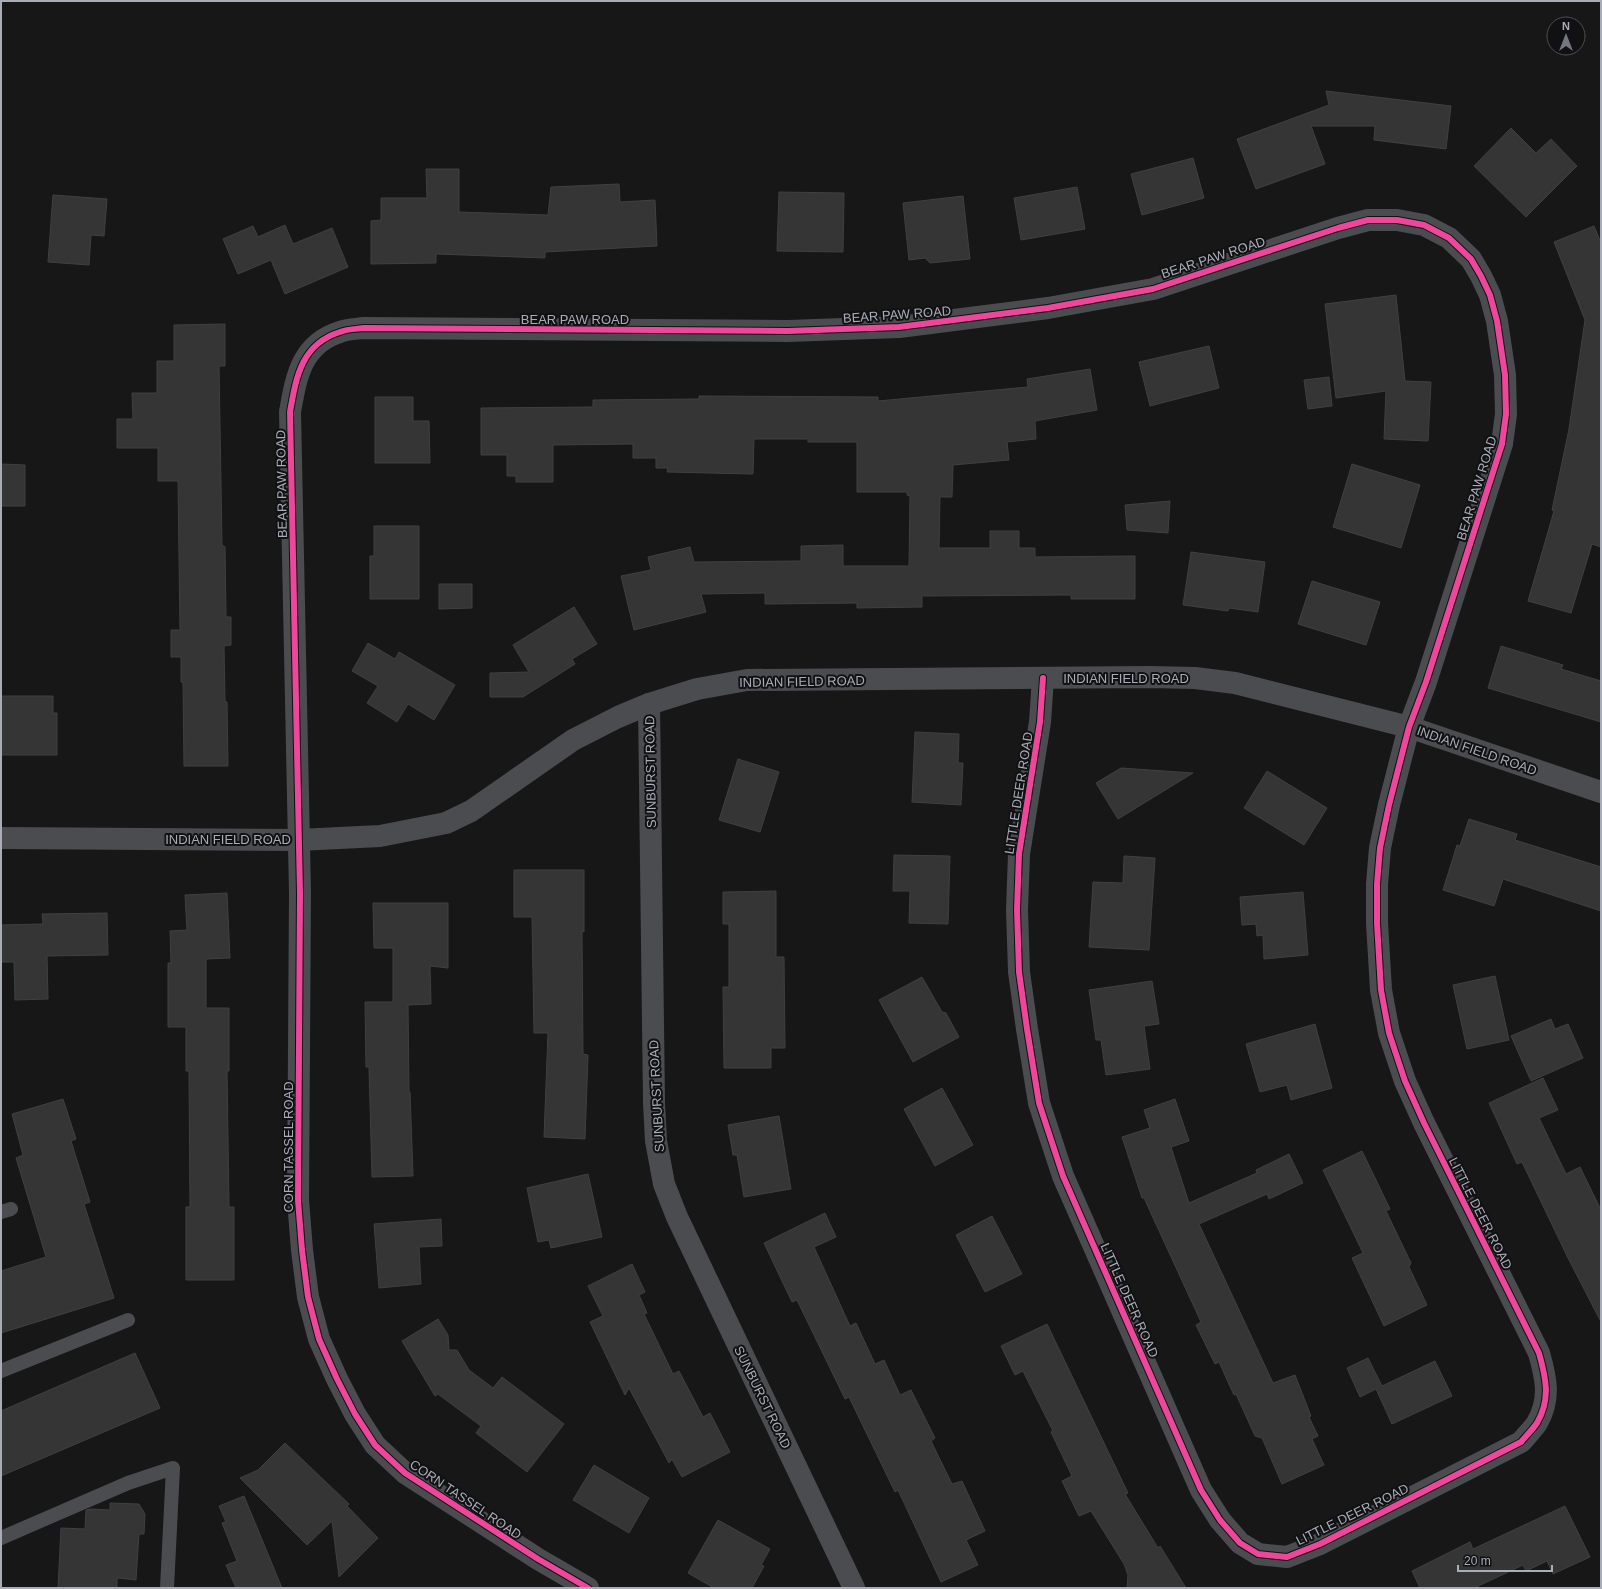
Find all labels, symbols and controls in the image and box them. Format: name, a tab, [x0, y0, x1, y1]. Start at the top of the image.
north arrow	[1546, 16, 1586, 56]
text: N	[1562, 20, 1570, 32]
street label: BEAR PAW ROAD	[1159, 234, 1267, 281]
street label: BEAR PAW ROAD	[842, 303, 952, 326]
street label: BEAR PAW ROAD	[521, 312, 629, 327]
street label: BEAR PAW ROAD	[273, 430, 290, 538]
street label: BEAR PAW ROAD	[1453, 434, 1499, 542]
street label: INDIAN FIELD ROAD	[1063, 671, 1189, 686]
street label: INDIAN FIELD ROAD	[739, 673, 865, 690]
street label: SUNBURST ROAD	[642, 716, 659, 828]
street label: INDIAN FIELD ROAD	[1415, 723, 1539, 778]
street label: LITTLE DEER ROAD	[1001, 731, 1036, 855]
street label: INDIAN FIELD ROAD	[165, 832, 291, 847]
street label: SUNBURST ROAD	[646, 1039, 667, 1153]
street label: CORN TASSEL ROAD	[281, 1081, 296, 1213]
street label: LITTLE DEER ROAD	[1446, 1155, 1515, 1272]
street label: LITTLE DEER ROAD	[1098, 1241, 1162, 1360]
street label: SUNBURST ROAD	[731, 1343, 794, 1451]
street label: CORN TASSEL ROAD	[407, 1457, 524, 1542]
street label: LITTLE DEER ROAD	[1293, 1481, 1411, 1548]
scale bar	[1458, 1547, 1552, 1573]
text: 20 m	[1464, 1554, 1491, 1568]

